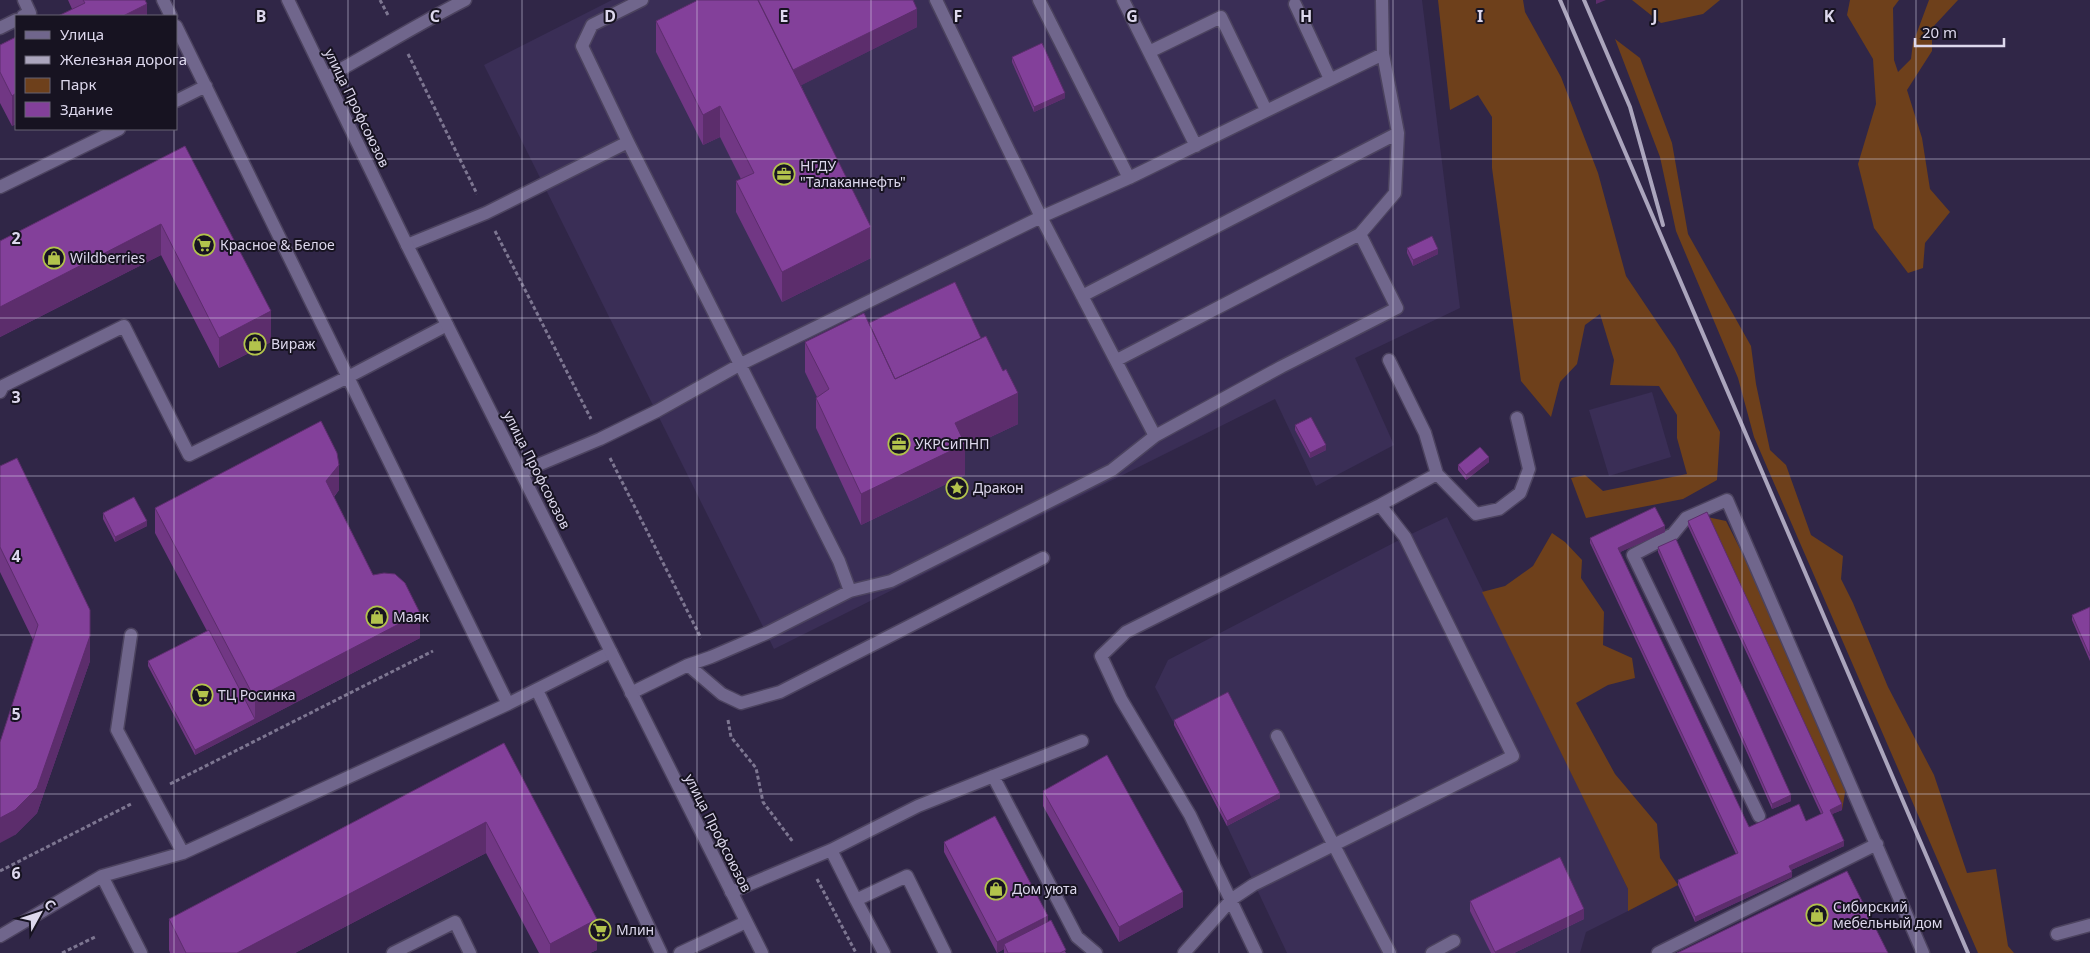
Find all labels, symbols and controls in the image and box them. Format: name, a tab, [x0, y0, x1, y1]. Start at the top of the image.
text: B	[256, 5, 266, 27]
text: C	[430, 5, 440, 27]
text: D	[604, 5, 616, 27]
text: E	[780, 5, 789, 27]
text: F	[954, 5, 962, 27]
text: G	[1126, 5, 1138, 27]
text: H	[1300, 5, 1312, 27]
text: I	[1477, 5, 1483, 27]
text: J	[1650, 5, 1658, 27]
text: K	[1824, 5, 1835, 27]
legend	[15, 15, 178, 130]
scale bar	[1915, 15, 2004, 47]
text: 20 m	[1922, 22, 1957, 42]
text: Улица	[60, 24, 104, 44]
street label: улица Профсоюзов	[320, 45, 395, 170]
text: Железная дорога	[60, 49, 187, 69]
text: Парк	[60, 74, 96, 94]
text: Здание	[60, 99, 113, 119]
place label: НГДУ "Талаканнефть"	[800, 156, 906, 191]
office icon: НГДУ "Талаканнефть"	[772, 162, 796, 186]
text: 2	[11, 227, 21, 249]
supermarket icon: Красное & Белое	[192, 233, 216, 257]
place label: Красное & Белое	[220, 235, 335, 254]
shop icon: Wildberries	[42, 246, 66, 270]
place label: Wildberries	[70, 248, 145, 267]
shop icon: Вираж	[243, 332, 267, 356]
place label: Вираж	[271, 334, 316, 353]
text: 3	[11, 386, 21, 408]
street label: улица Профсоюзов	[499, 408, 575, 532]
office icon: УКРСиПНП	[887, 432, 911, 456]
place label: УКРСиПНП	[915, 434, 989, 453]
place icon: Дракон	[945, 476, 969, 500]
place label: Дракон	[973, 478, 1024, 497]
text: 4	[11, 545, 21, 567]
shop icon: Маяк	[365, 605, 389, 629]
place label: Маяк	[393, 607, 430, 626]
supermarket icon: ТЦ Росинка	[190, 683, 214, 707]
place label: ТЦ Росинка	[218, 685, 296, 704]
text: 5	[11, 703, 21, 725]
street label: улица Профсоюзов	[680, 771, 756, 895]
text: 6	[11, 862, 21, 884]
shop icon: Дом уюта	[984, 877, 1008, 901]
place label: Дом уюта	[1012, 879, 1077, 898]
north arrow	[15, 888, 65, 938]
text: С	[40, 895, 61, 914]
place label: Сибирский мебельный дом	[1833, 897, 1943, 932]
shop icon: Сибирский мебельный дом	[1805, 903, 1829, 927]
supermarket icon: Млин	[588, 918, 612, 942]
place label: Млин	[616, 920, 654, 939]

